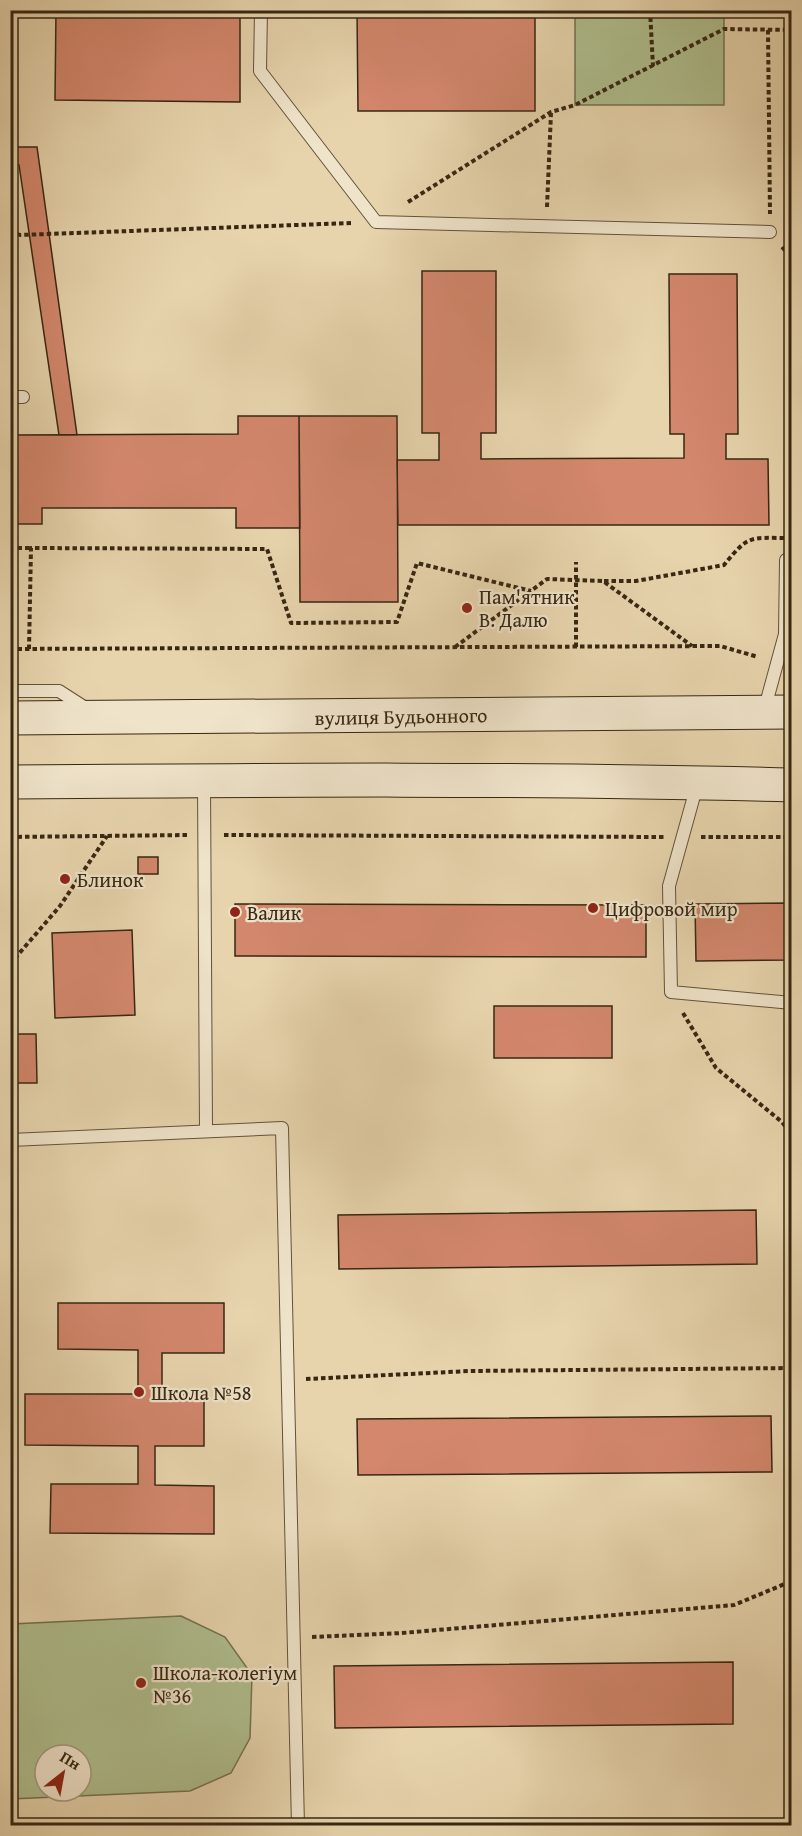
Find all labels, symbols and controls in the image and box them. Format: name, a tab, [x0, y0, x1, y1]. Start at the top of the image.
place label: Пам'ятник В. Далю	[479, 582, 575, 634]
marker: Пам'ятник В. Далю	[460, 601, 474, 615]
street label: вулиця Будьонного	[314, 700, 488, 732]
place label: Блинок	[77, 865, 144, 894]
marker: Блинок	[58, 872, 72, 886]
place label: Цифровой мир	[605, 894, 738, 923]
place label: Валик	[247, 898, 302, 927]
marker: Цифровой мир	[586, 901, 600, 915]
marker: Валик	[228, 905, 242, 919]
place label: Школа №58	[151, 1378, 251, 1407]
marker: Школа №58	[132, 1385, 146, 1399]
place label: Школа-колегіум №36	[153, 1658, 297, 1710]
marker: Школа-колегіум №36	[134, 1676, 148, 1690]
north arrow	[33, 1743, 93, 1803]
text: Пн	[56, 1745, 86, 1776]

